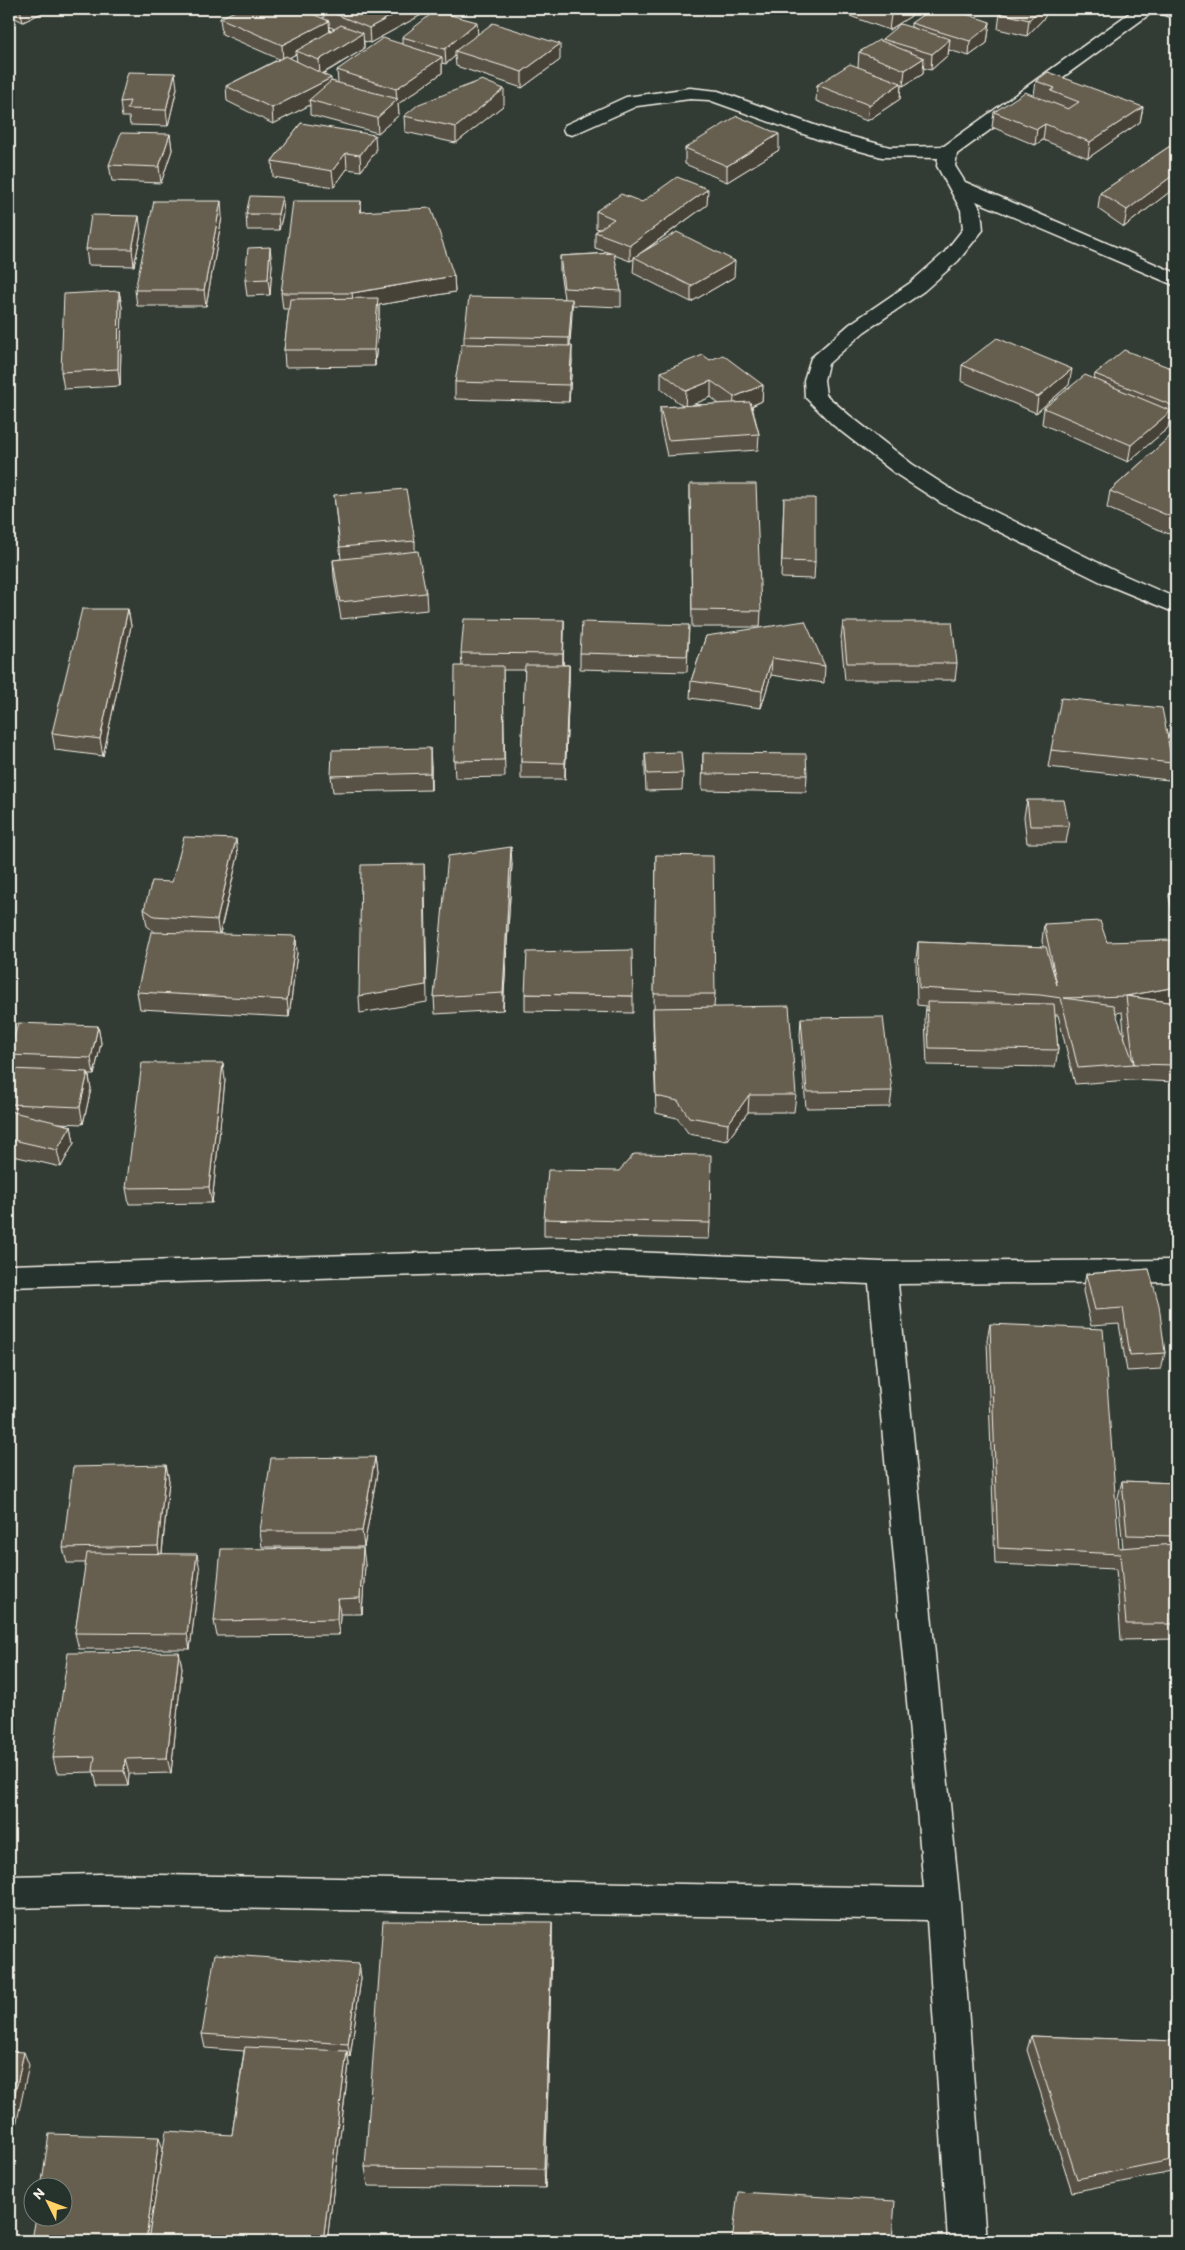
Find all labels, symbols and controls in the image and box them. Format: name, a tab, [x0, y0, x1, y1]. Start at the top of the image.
north arrow	[22, 2178, 72, 2228]
text: N	[29, 2184, 48, 2203]

